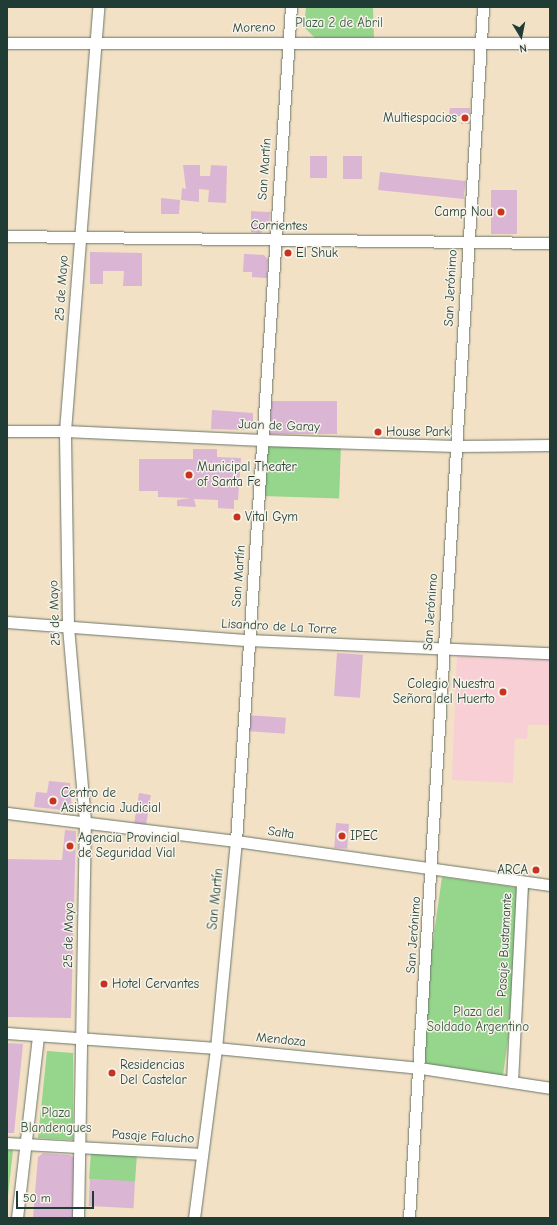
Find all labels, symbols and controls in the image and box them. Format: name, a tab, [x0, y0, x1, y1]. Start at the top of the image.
park label: Plaza 2 de Abril	[295, 15, 383, 31]
north arrow	[501, 16, 541, 56]
street label: Moreno	[232, 20, 276, 36]
text: N	[519, 41, 528, 55]
place label: Multiespacios	[383, 110, 457, 126]
marker: Multiespacios	[460, 113, 470, 123]
street label: San Martín	[255, 138, 275, 200]
place label: Camp Nou	[434, 204, 493, 220]
marker: Camp Nou	[496, 207, 506, 217]
street label: Corrientes	[250, 218, 308, 234]
place label: El Shuk	[296, 245, 338, 261]
marker: El Shuk	[283, 248, 293, 258]
street label: San Jerónimo	[441, 249, 461, 327]
street label: 25 de Mayo	[52, 255, 72, 321]
street label: Juan de Garay	[238, 417, 320, 435]
place label: House Park	[386, 424, 450, 440]
marker: House Park	[373, 427, 383, 437]
place label: Municipal Theater of Santa Fe	[197, 460, 297, 491]
marker: Municipal Theater of Santa Fe	[184, 470, 194, 480]
place label: Vital Gym	[245, 509, 298, 525]
marker: Vital Gym	[232, 512, 242, 522]
street label: San Martín	[229, 545, 249, 607]
street label: San Jerónimo	[421, 573, 441, 651]
street label: 25 de Mayo	[46, 580, 64, 646]
street label: Lisandro de La Torre	[221, 616, 337, 638]
place label: Colegio Nuestra Señora del Huerto	[393, 677, 495, 708]
marker: Colegio Nuestra Señora del Huerto	[498, 687, 508, 697]
place label: Centro de Asistencia Judicial	[61, 786, 161, 817]
marker: Centro de Asistencia Judicial	[48, 796, 58, 806]
street label: Salta	[267, 823, 295, 843]
place label: IPEC	[350, 828, 378, 844]
place label: Agencia Provincial de Seguridad Vial	[78, 831, 180, 862]
marker: IPEC	[337, 831, 347, 841]
marker: Agencia Provincial de Seguridad Vial	[65, 841, 75, 851]
place label: ARCA	[497, 862, 528, 878]
marker: ARCA	[531, 865, 541, 875]
street label: San Martín	[205, 867, 227, 931]
street label: Pasaje Bustamante	[494, 893, 516, 997]
street label: San Jerónimo	[404, 896, 424, 974]
street label: 25 de Mayo	[61, 902, 77, 968]
place label: Hotel Cervantes	[112, 976, 199, 992]
marker: Hotel Cervantes	[99, 979, 109, 989]
park label: Plaza del Soldado Argentino	[427, 1005, 529, 1036]
street label: Mendoza	[255, 1030, 307, 1050]
place label: Residencias Del Castelar	[120, 1058, 187, 1089]
marker: Residencias Del Castelar	[107, 1068, 117, 1078]
park label: Plaza Blandengues	[21, 1106, 91, 1137]
street label: Pasaje Falucho	[111, 1127, 195, 1147]
scale bar	[18, 1183, 96, 1209]
text: 50 m	[23, 1191, 51, 1205]

